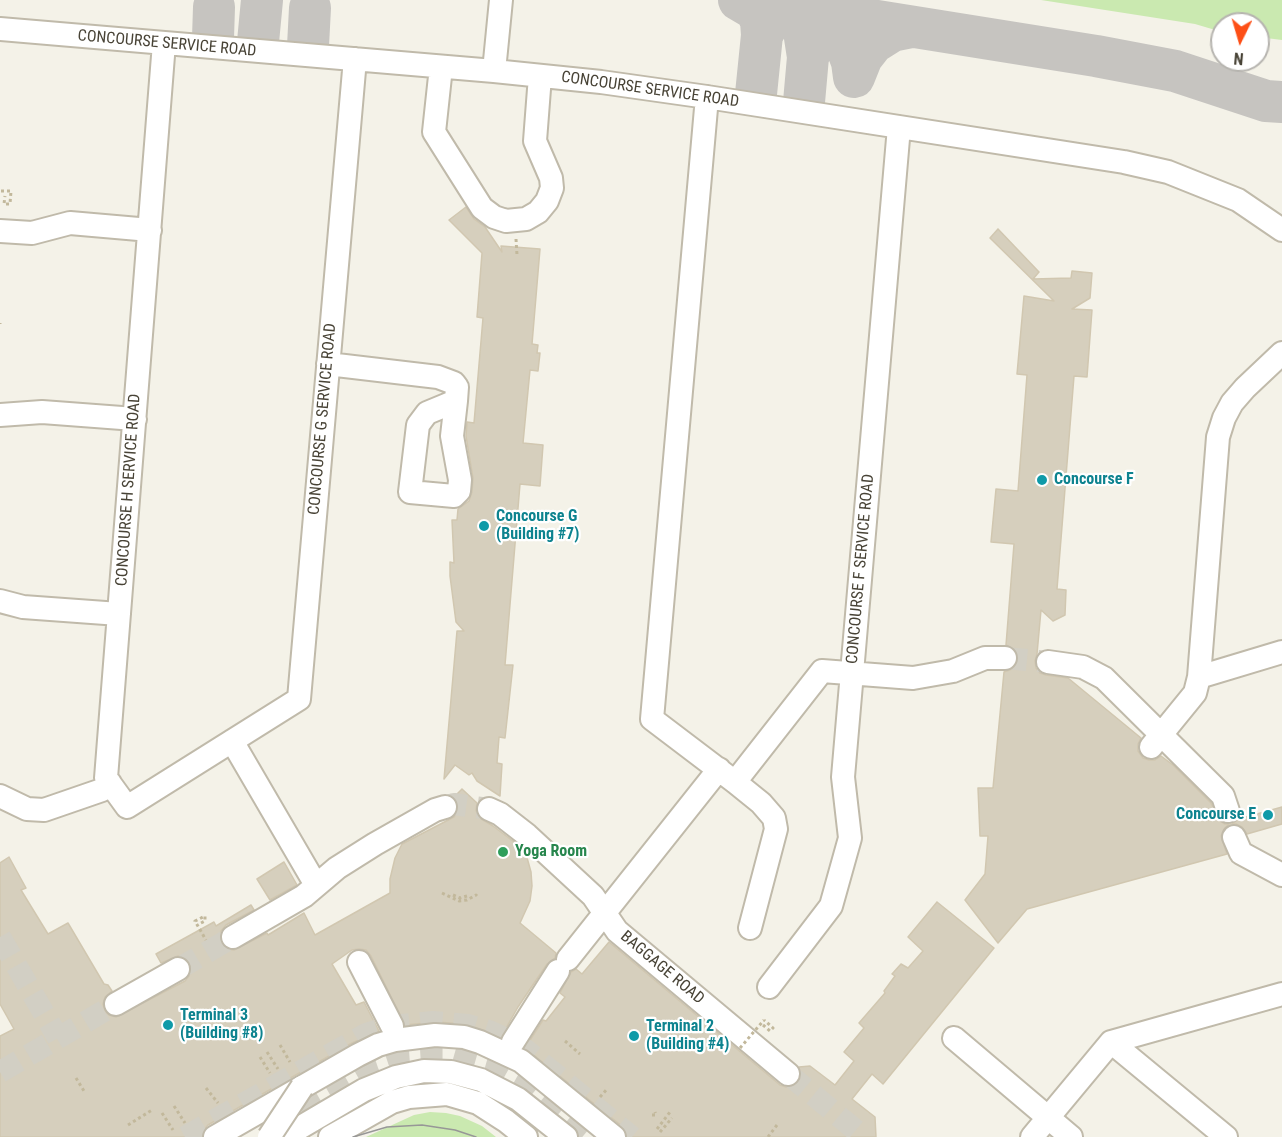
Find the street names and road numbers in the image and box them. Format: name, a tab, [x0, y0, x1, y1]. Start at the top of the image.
street label: CONCOURSE SERVICE ROAD	[77, 27, 257, 61]
street label: CONCOURSE SERVICE ROAD	[560, 68, 740, 112]
street label: CONCOURSE G SERVICE ROAD	[305, 322, 341, 516]
street label: CONCOURSE H SERVICE ROAD	[113, 393, 145, 587]
street label: CONCOURSE F SERVICE ROAD	[843, 473, 879, 665]
street label: BAGGAGE ROAD	[616, 927, 708, 1009]

